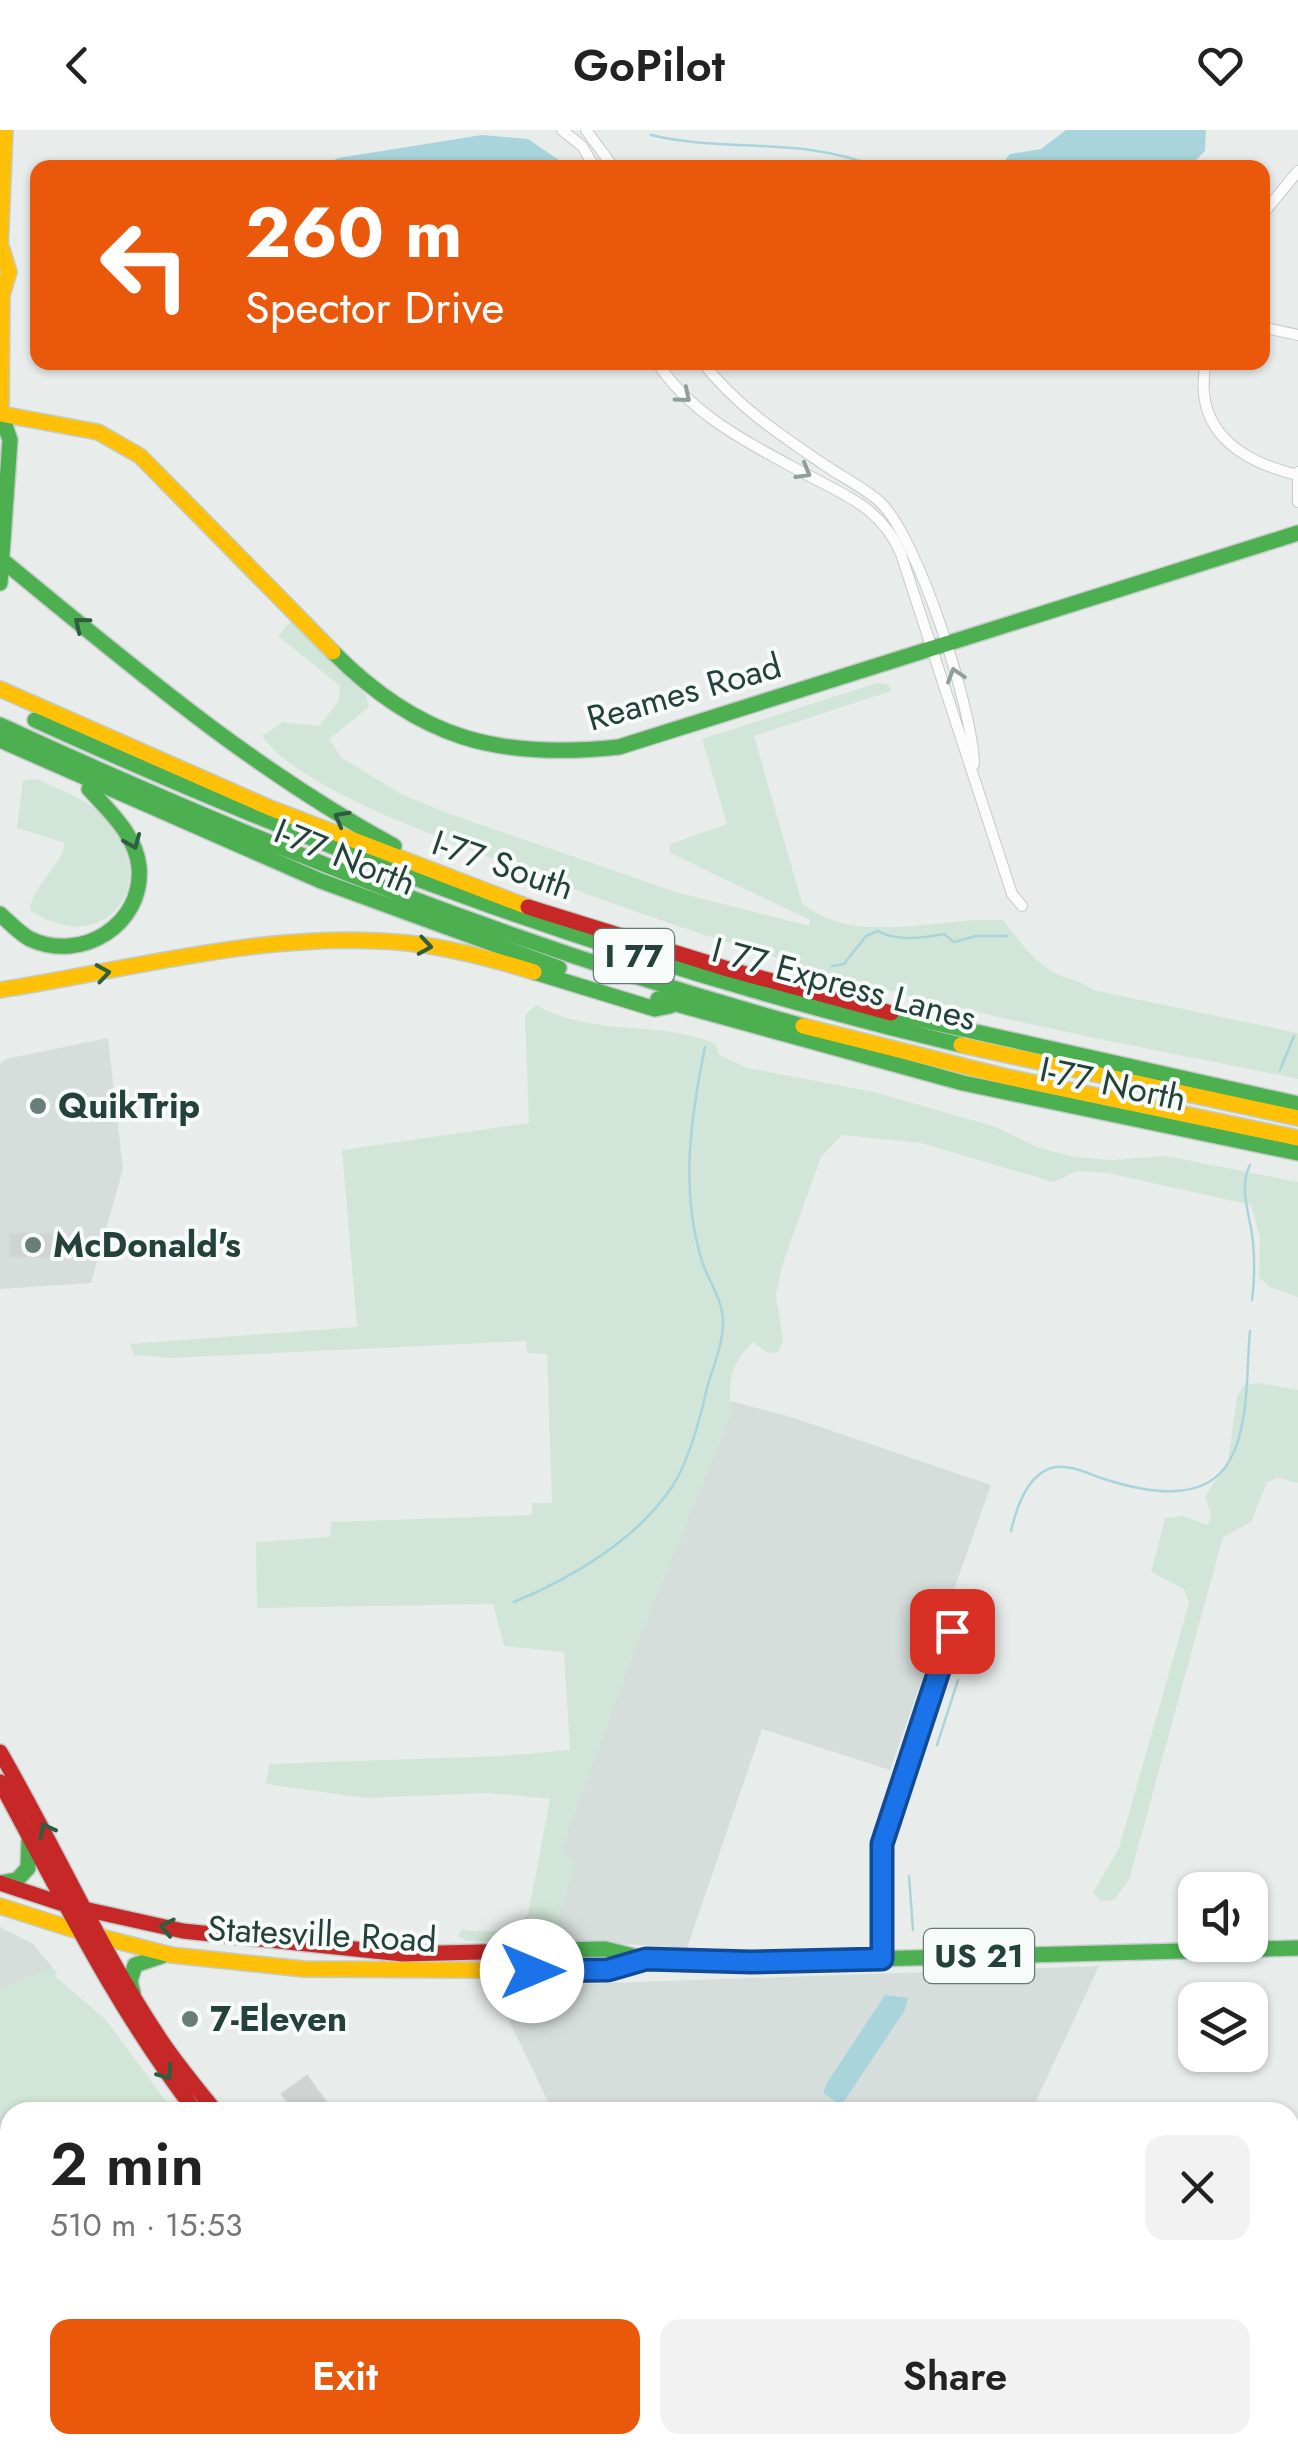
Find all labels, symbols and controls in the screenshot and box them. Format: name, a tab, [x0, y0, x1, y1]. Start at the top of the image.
text: GoPilot	[573, 33, 725, 98]
icon: back	[50, 38, 105, 93]
icon: heart	[1193, 38, 1248, 93]
text: 260 m	[245, 182, 463, 283]
icon: left	[80, 200, 210, 330]
text: Spector Drive	[245, 275, 504, 340]
one-way arrow	[673, 384, 691, 402]
one-way arrow	[793, 460, 811, 479]
one-way arrow	[74, 618, 92, 635]
street label: Reames Road	[581, 640, 787, 744]
one-way arrow	[946, 667, 967, 684]
street label: I-77 North	[267, 806, 423, 908]
one-way arrow	[333, 811, 351, 831]
street label: I-77 South	[426, 817, 580, 913]
one-way arrow	[122, 832, 142, 850]
street label: I 77 Express Lanes	[706, 925, 982, 1043]
road number: I 77	[594, 929, 674, 983]
one-way arrow	[417, 935, 433, 956]
one-way arrow	[94, 963, 111, 984]
street label: I-77 North	[1035, 1044, 1191, 1124]
place label: QuikTrip	[58, 1081, 200, 1131]
marker: QuikTrip	[27, 1095, 49, 1117]
place label: McDonald's	[53, 1220, 241, 1270]
marker: McDonald's	[22, 1234, 44, 1256]
pin	[910, 1589, 995, 1674]
icon: arrive	[925, 1604, 980, 1659]
one-way arrow	[39, 1823, 58, 1841]
map controls	[1178, 1872, 1268, 2072]
button: sound	[1178, 1872, 1268, 1962]
street label: Statesville Road	[206, 1903, 438, 1965]
one-way arrow	[159, 1918, 176, 1939]
position arrow	[480, 1919, 584, 2023]
road number: US 21	[924, 1929, 1034, 1983]
button: layers	[1178, 1982, 1268, 2072]
place label: 7-Eleven	[210, 1994, 347, 2044]
marker: 7-Eleven	[179, 2008, 201, 2030]
one-way arrow	[155, 2062, 172, 2080]
text: 2 min	[50, 2121, 204, 2208]
button: close	[1145, 2135, 1250, 2240]
text: 510 m · 15:53	[50, 2202, 243, 2248]
button: Exit	[50, 2319, 640, 2434]
button: Share	[660, 2319, 1250, 2434]

